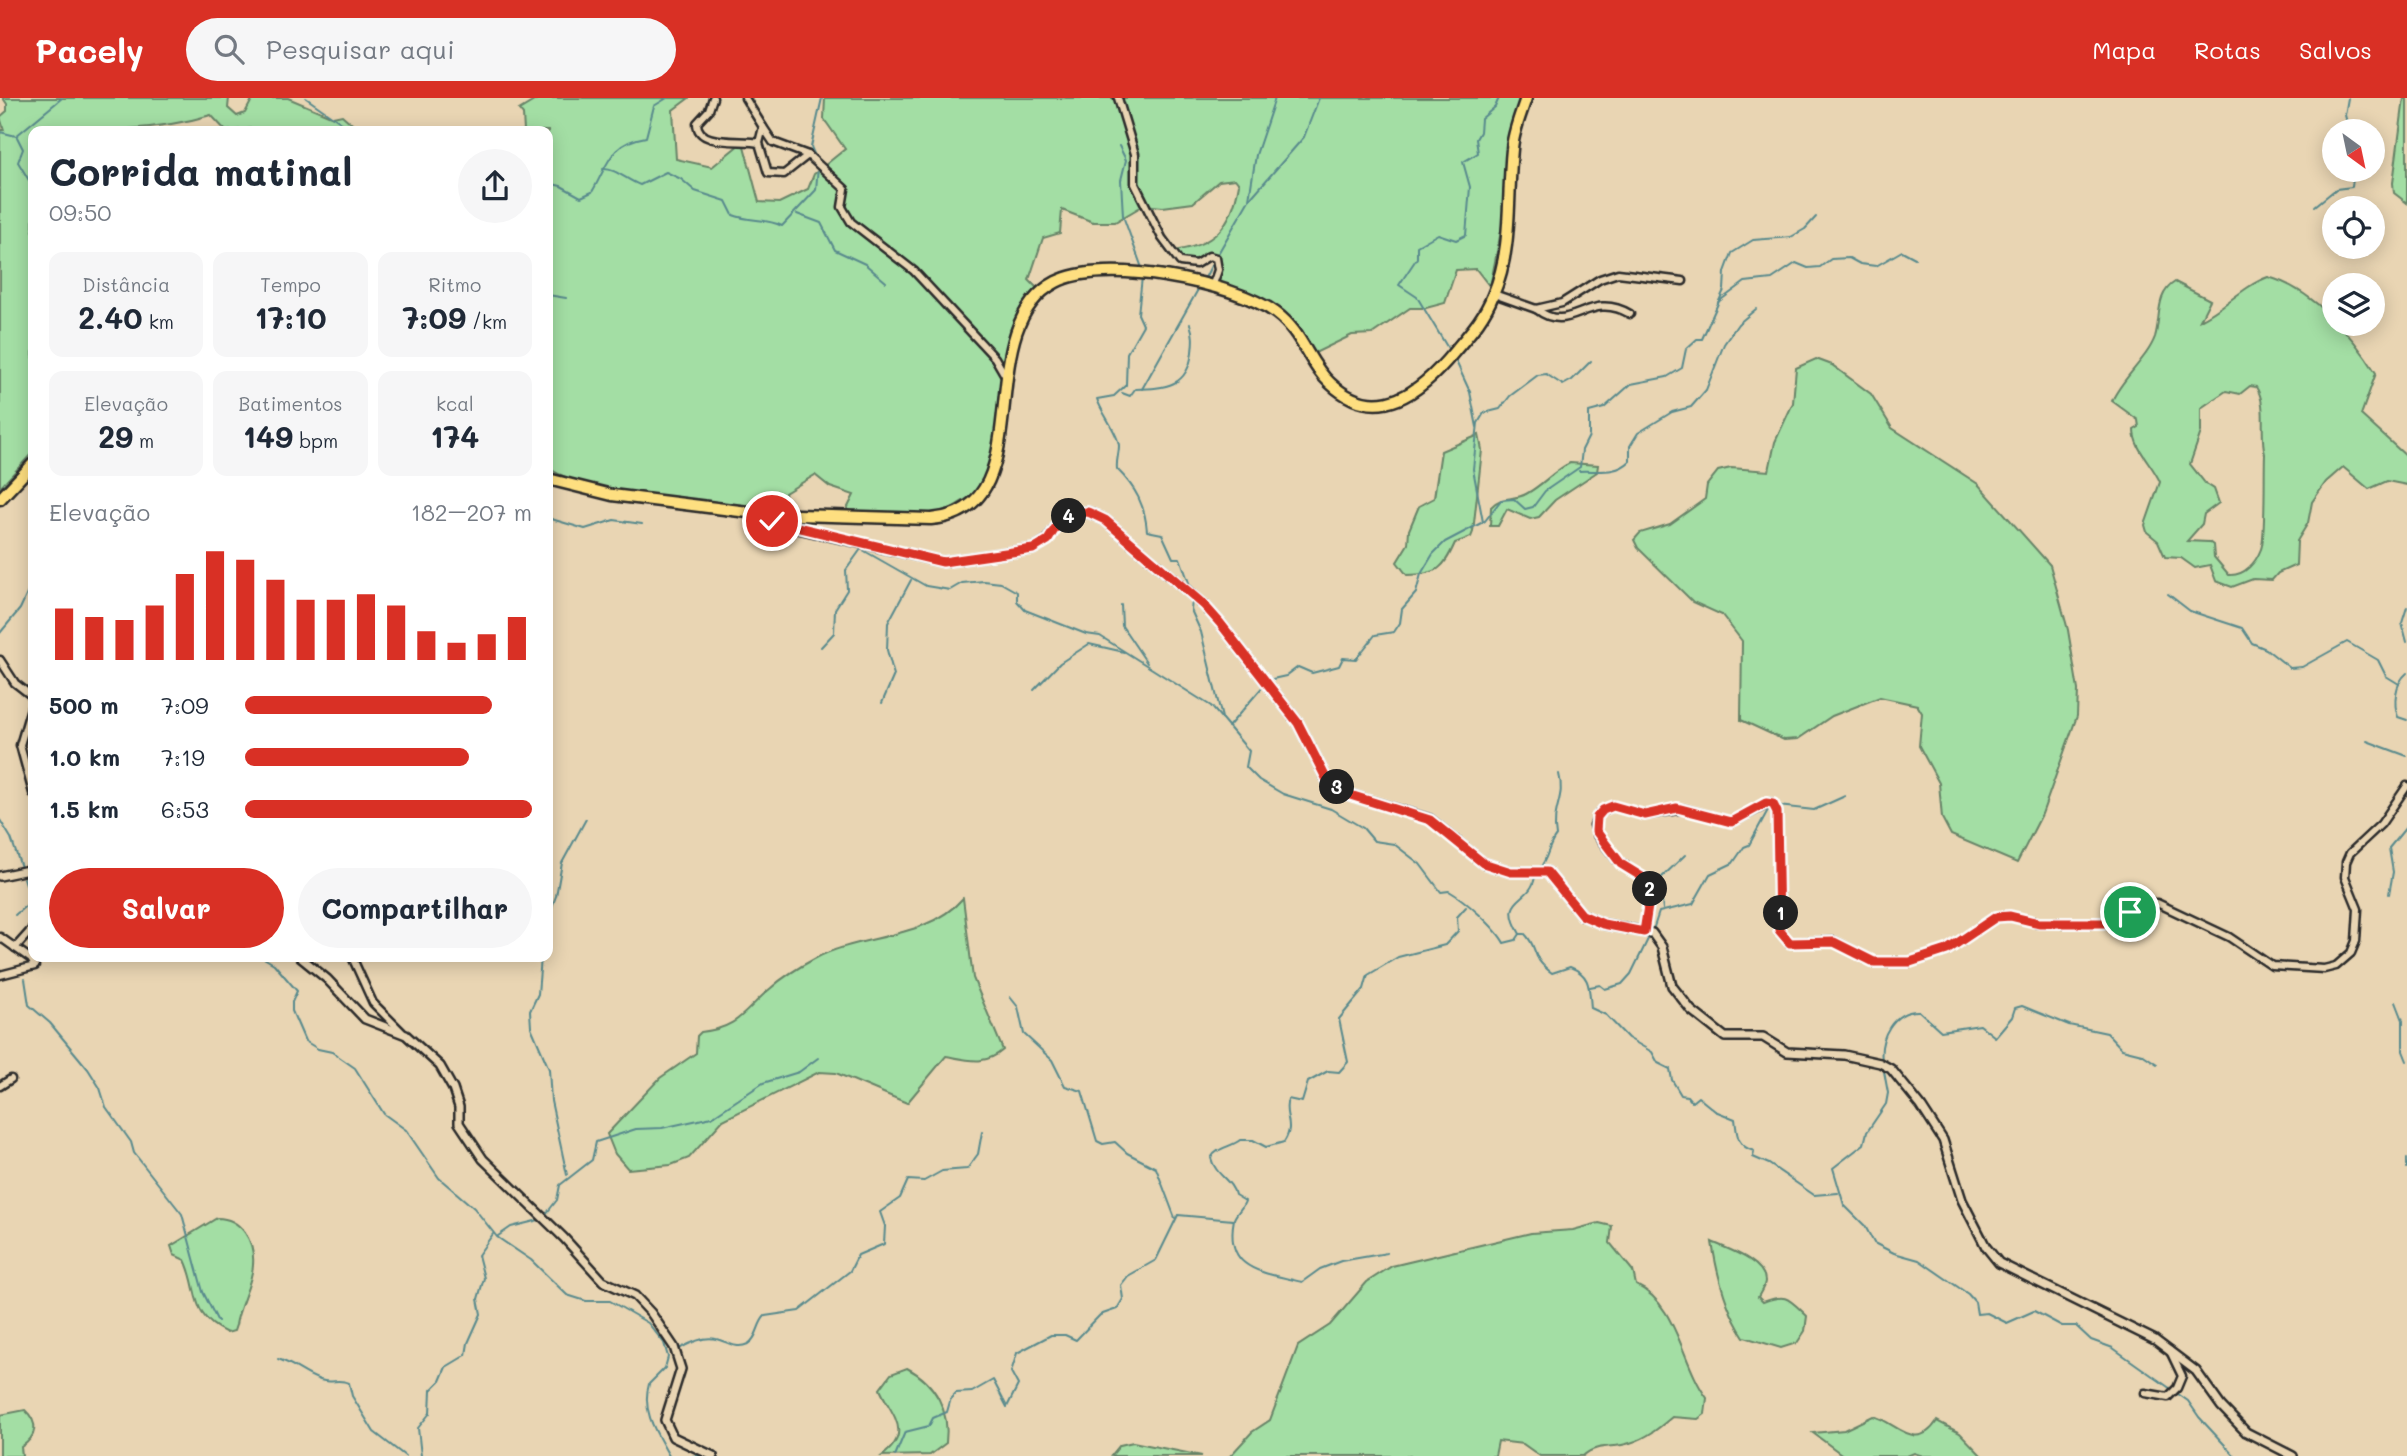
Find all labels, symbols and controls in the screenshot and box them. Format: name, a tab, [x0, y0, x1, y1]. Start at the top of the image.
search box	[186, 18, 676, 81]
text: Pacely	[35, 28, 144, 71]
icon: search	[210, 30, 248, 68]
text: Pesquisar aqui	[266, 32, 455, 66]
text: Mapa	[2092, 34, 2156, 65]
text: Rotas	[2194, 34, 2261, 65]
text: Salvos	[2299, 34, 2372, 65]
north arrow	[2322, 119, 2385, 182]
map controls	[2322, 119, 2385, 336]
text: Corrida matinal	[49, 146, 352, 196]
button: share	[458, 149, 532, 223]
button: locate	[2322, 196, 2385, 259]
text: 09:50	[49, 197, 112, 227]
text: Distância	[82, 272, 170, 297]
text: Tempo	[260, 272, 321, 297]
text: Ritmo	[428, 272, 481, 297]
button: layers	[2322, 273, 2385, 336]
text: 2.40	[78, 297, 143, 337]
text: 17:10	[254, 297, 327, 337]
text: 7:09	[402, 297, 466, 337]
text: km	[143, 309, 174, 334]
text: /km	[466, 309, 507, 334]
text: Elevação	[84, 391, 168, 416]
text: Batimentos	[238, 391, 343, 416]
text: kcal	[436, 391, 474, 416]
text: 29	[98, 416, 133, 456]
text: 149	[243, 416, 293, 456]
text: 174	[430, 416, 479, 456]
text: m	[133, 428, 154, 453]
text: bpm	[293, 428, 338, 453]
pin	[742, 491, 802, 551]
text: Elevação	[49, 497, 150, 527]
text: 182–207 m	[411, 497, 532, 527]
pin: 4	[1052, 498, 1086, 534]
icon: check	[753, 502, 791, 540]
text: 4	[1062, 503, 1075, 528]
text: 500 m	[49, 690, 119, 720]
text: 7:09	[161, 690, 209, 720]
text: 1.0 km	[49, 742, 120, 772]
text: 7:19	[161, 742, 205, 772]
pin: 3	[1320, 770, 1354, 804]
text: 3	[1331, 774, 1342, 799]
text: 1.5 km	[49, 794, 119, 824]
text: 6:53	[161, 794, 209, 824]
button: Salvar	[49, 868, 284, 948]
button: Compartilhar	[298, 868, 532, 948]
pin: 2	[1632, 872, 1668, 906]
text: 2	[1644, 876, 1655, 901]
pin	[2100, 882, 2160, 942]
icon: arrive	[2111, 893, 2149, 931]
pin: 1	[1764, 896, 1798, 930]
text: 1	[1776, 900, 1785, 925]

